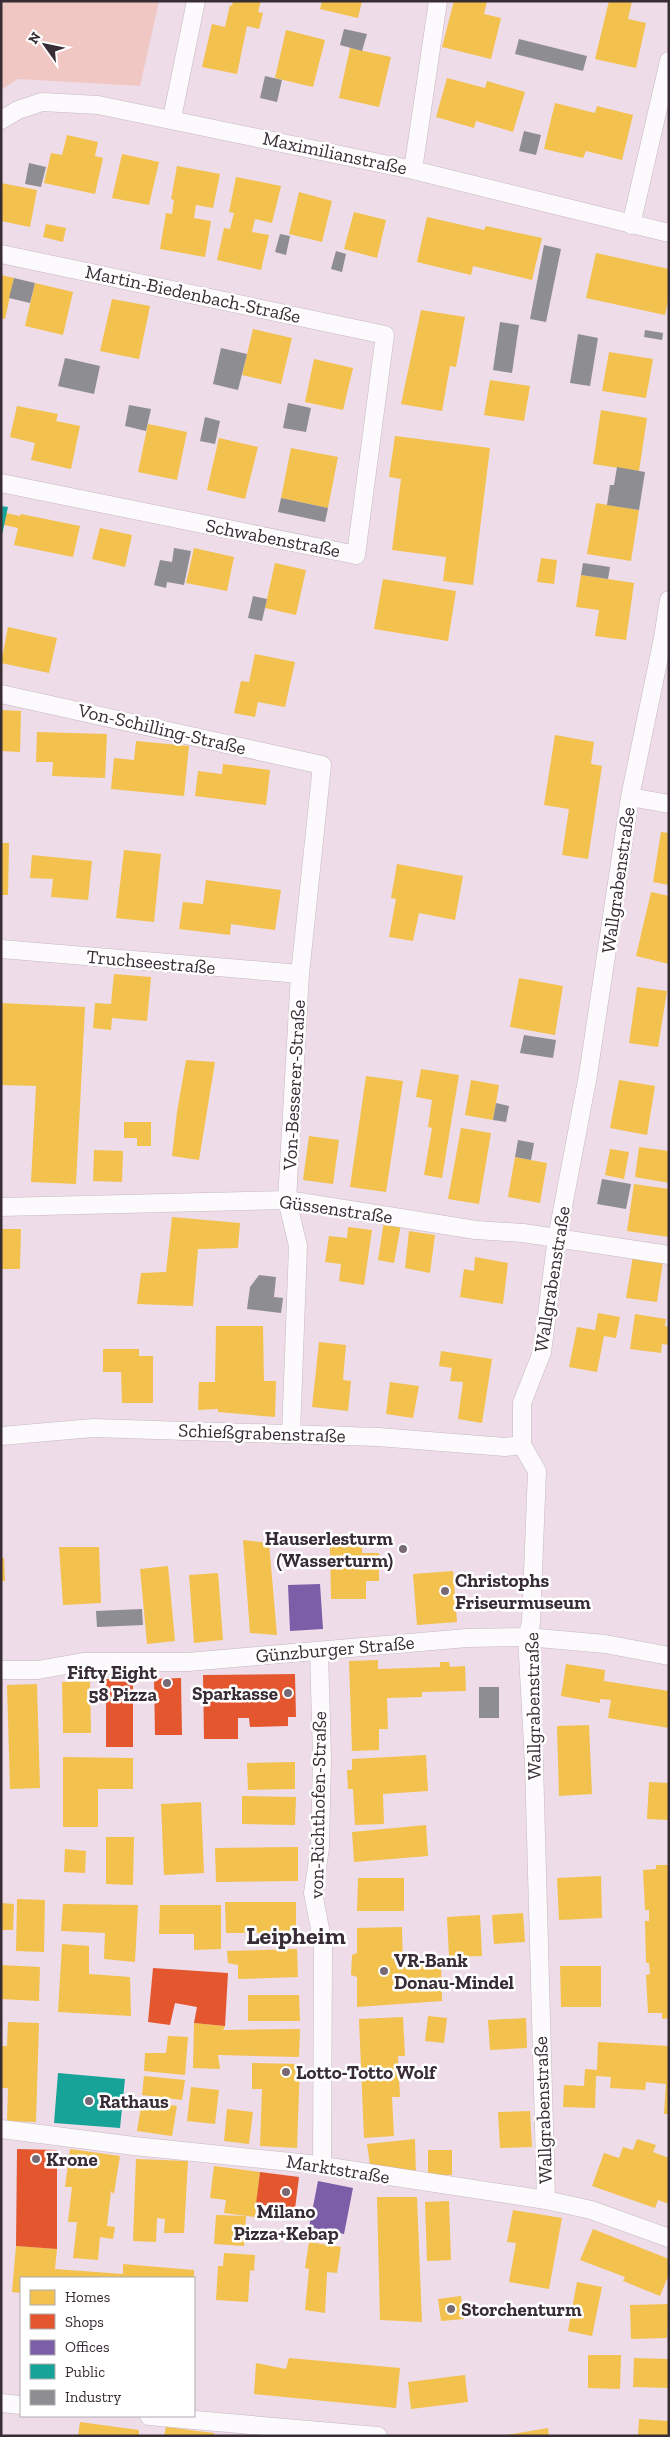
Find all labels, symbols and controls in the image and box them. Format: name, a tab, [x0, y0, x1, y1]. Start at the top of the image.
north arrow	[20, 20, 70, 70]
text: N	[24, 29, 45, 47]
street label: Maximilianstraße	[261, 126, 409, 180]
street label: Martin-Biedenbach-Straße	[83, 260, 303, 328]
street label: Schwabenstraße	[204, 514, 342, 562]
street label: Von-Schilling-Straße	[75, 698, 248, 760]
street label: Wallgrabenstraße	[596, 805, 640, 955]
street label: Truchseestraße	[85, 945, 217, 979]
street label: Von-Besserer-Straße	[278, 999, 310, 1172]
street label: Güssenstraße	[278, 1190, 394, 1228]
street label: Wallgrabenstraße	[529, 1204, 575, 1354]
street label: Schießgrabenstraße	[178, 1419, 346, 1447]
place label: Hauserlesturm (Wasserturm)	[265, 1527, 394, 1572]
marker: Hauserlesturm (Wasserturm)	[397, 1543, 409, 1555]
place label: Christophs Friseurmuseum	[455, 1569, 591, 1614]
marker: Christophs Friseurmuseum	[439, 1585, 451, 1597]
street label: Günzburger Straße	[255, 1631, 415, 1667]
street label: Wallgrabenstraße	[520, 1632, 546, 1780]
place label: Fifty Eight 58 Pizza	[67, 1661, 157, 1706]
marker: Fifty Eight 58 Pizza	[161, 1677, 173, 1689]
place label: Sparkasse	[192, 1682, 278, 1705]
marker: Sparkasse	[282, 1687, 294, 1699]
street label: von-Richthofen-Straße	[305, 1711, 331, 1899]
district label: Leipheim	[246, 1921, 346, 1950]
place label: VR-Bank Donau-Mindel	[394, 1949, 515, 1994]
marker: VR-Bank Donau-Mindel	[378, 1965, 390, 1977]
street label: Wallgrabenstraße	[529, 2036, 557, 2184]
place label: Lotto-Totto Wolf	[296, 2061, 438, 2084]
marker: Lotto-Totto Wolf	[280, 2066, 292, 2078]
place label: Rathaus	[99, 2090, 169, 2113]
marker: Rathaus	[83, 2095, 95, 2107]
place label: Krone	[46, 2148, 98, 2171]
street label: Marktstraße	[285, 2149, 391, 2189]
marker: Krone	[30, 2153, 42, 2165]
marker: Milano Pizza+Kebap	[280, 2186, 292, 2198]
place label: Milano Pizza+Kebap	[233, 2200, 339, 2245]
legend	[20, 2277, 195, 2417]
text: Homes	[65, 2288, 110, 2306]
place label: Storchenturm	[461, 2298, 582, 2321]
marker: Storchenturm	[445, 2303, 457, 2315]
text: Shops	[65, 2313, 104, 2331]
text: Offices	[65, 2338, 109, 2356]
text: Public	[65, 2363, 105, 2381]
text: Industry	[65, 2388, 122, 2406]

